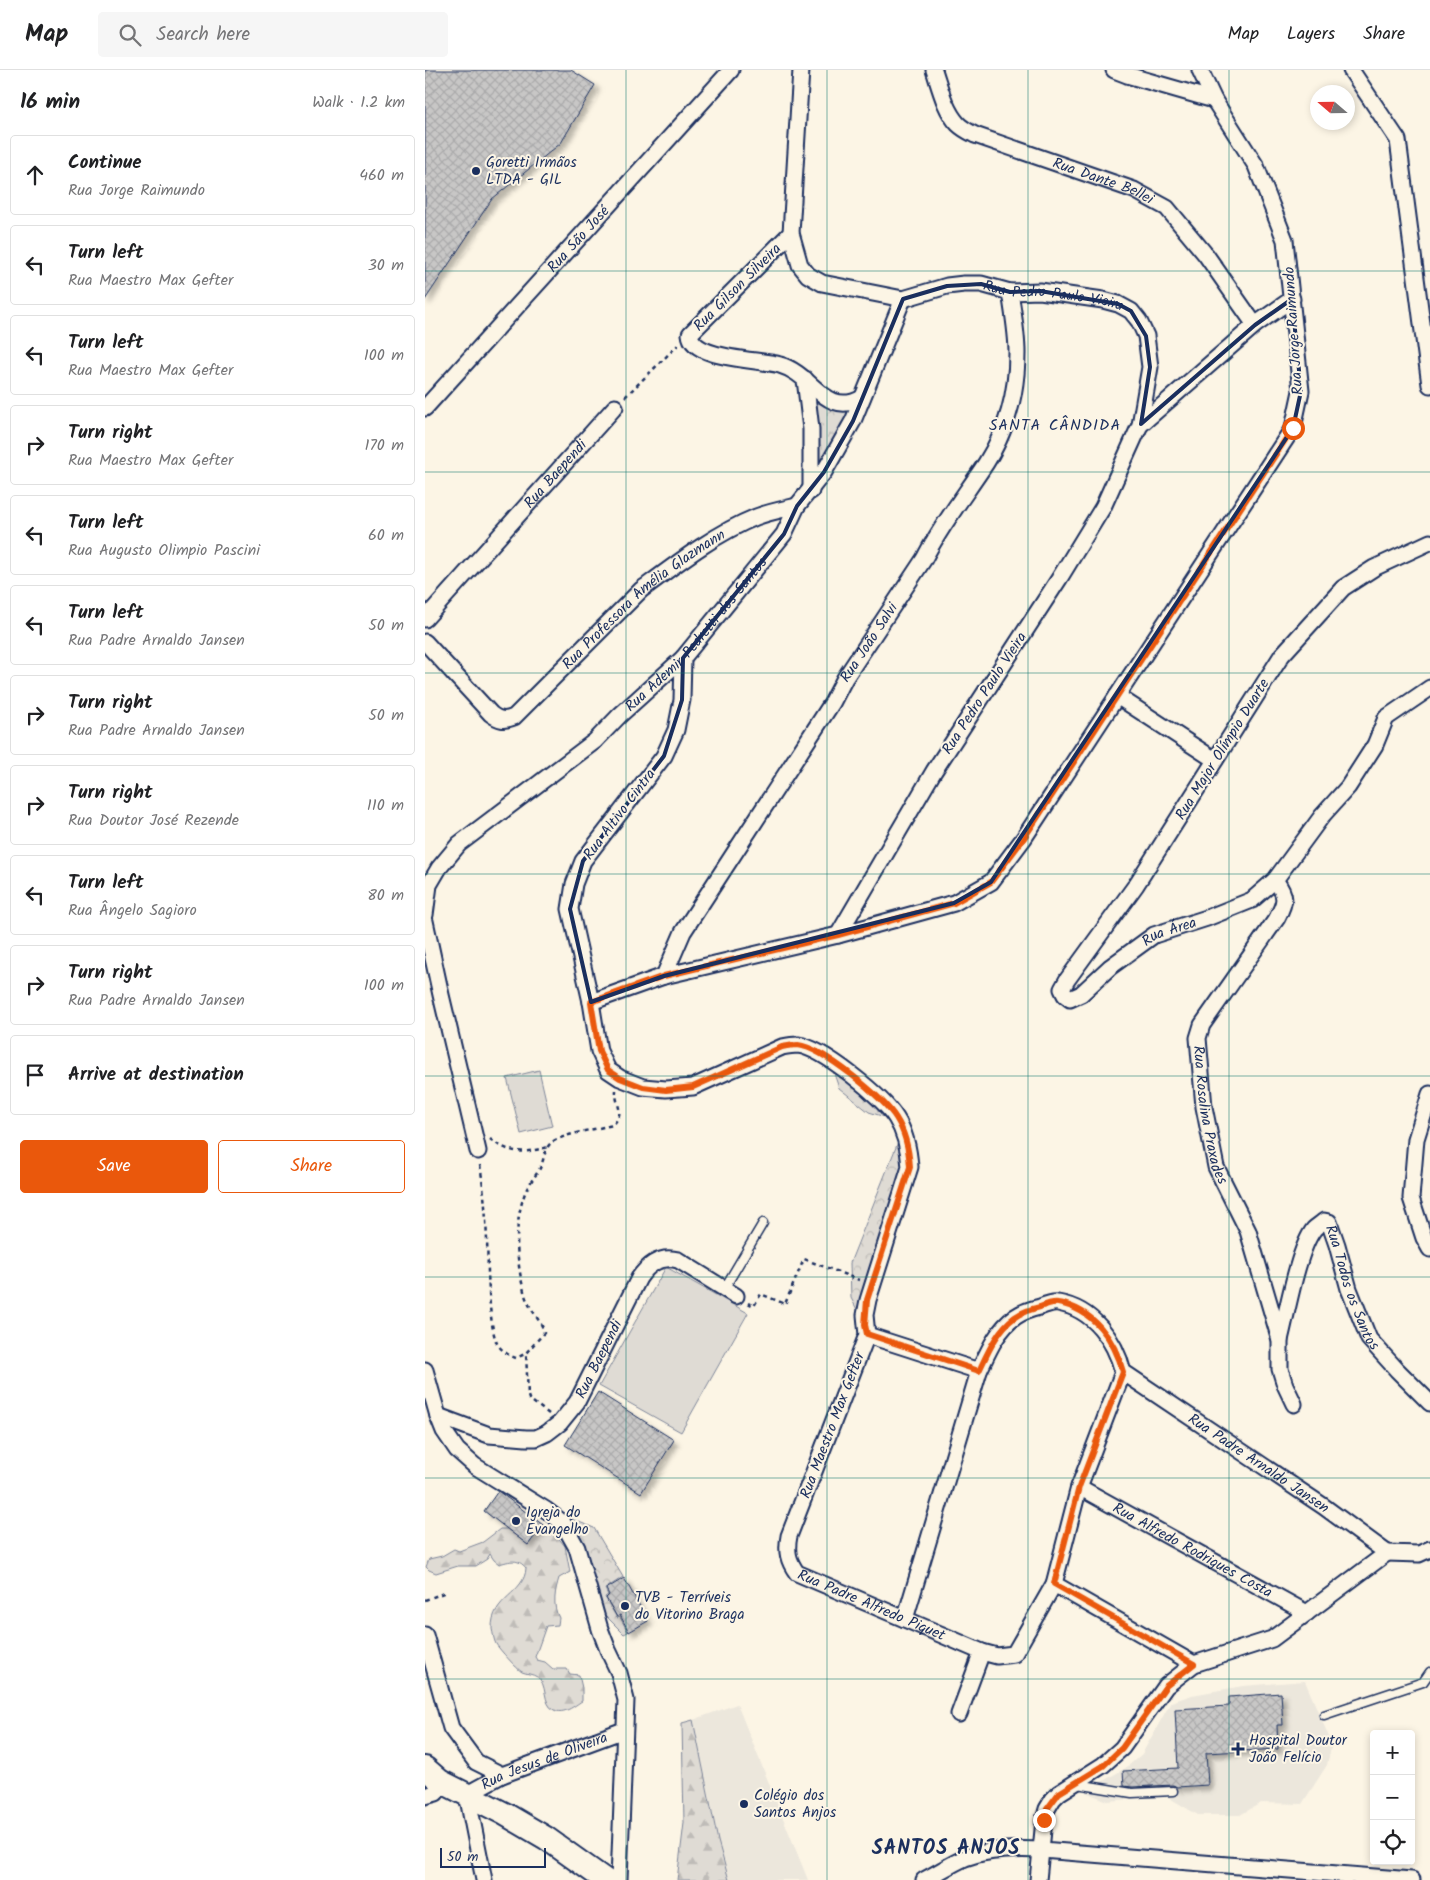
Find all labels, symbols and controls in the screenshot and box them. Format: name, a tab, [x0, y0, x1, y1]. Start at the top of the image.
search box	[98, 12, 448, 57]
text: Map	[25, 15, 68, 54]
text: Search here	[156, 20, 250, 50]
text: Map	[1228, 20, 1259, 49]
text: Layers	[1287, 20, 1335, 49]
text: Share	[1363, 20, 1405, 49]
icon: search	[116, 21, 144, 49]
north arrow	[1310, 85, 1355, 130]
text: 16 min	[20, 86, 80, 119]
text: Walk · 1.2 km	[312, 90, 405, 115]
text: Continue	[68, 148, 141, 178]
place label: Goretti Irmãos LTDA - GIL	[486, 151, 577, 192]
street label: Rua Dante Bellei	[1049, 152, 1159, 212]
icon: ahead	[21, 161, 49, 189]
text: 460 m	[359, 163, 404, 188]
marker: Goretti Irmãos LTDA - GIL	[470, 165, 482, 177]
text: Rua Jorge Raimundo	[68, 178, 205, 203]
street label: Rua São José	[542, 200, 617, 279]
text: Turn left	[68, 238, 143, 268]
street label: Rua Gilson Silveira	[688, 238, 787, 337]
icon: left	[21, 251, 49, 279]
text: 30 m	[368, 253, 404, 278]
street label: Rua Jorge Raimundo	[1278, 266, 1310, 396]
text: Rua Maestro Max Gefter	[68, 268, 233, 293]
street label: Rua Pedro Paulo Vieira	[980, 274, 1128, 318]
text: Turn left	[68, 328, 143, 358]
icon: left	[21, 341, 49, 369]
text: 100 m	[364, 343, 404, 368]
text: Rua Maestro Max Gefter	[68, 358, 233, 383]
district label: SANTA CÂNDIDA	[989, 413, 1121, 438]
route start	[1282, 417, 1305, 440]
text: Turn right	[68, 418, 153, 448]
icon: right	[21, 431, 49, 459]
text: 170 m	[364, 433, 404, 458]
street label: Rua Baependi	[518, 434, 594, 514]
text: Rua Maestro Max Gefter	[68, 448, 233, 473]
text: Turn left	[68, 508, 143, 538]
icon: left	[21, 521, 49, 549]
text: 60 m	[368, 523, 404, 548]
street label: Rua Professora Amélia Glazmann	[557, 523, 730, 676]
text: Rua Augusto Olimpio Pascini	[68, 538, 260, 563]
street label: Rua Ademir Pedretti dos Santos	[620, 552, 774, 718]
street label: Rua João Salvi	[834, 597, 906, 688]
text: Turn left	[68, 598, 143, 628]
icon: left	[21, 611, 49, 639]
text: 50 m	[368, 613, 404, 638]
street label: Rua Pedro Paulo Vieira	[936, 627, 1034, 760]
text: Rua Padre Arnaldo Jansen	[68, 628, 245, 653]
street label: Rua Major Olímpio Duarte	[1170, 674, 1276, 825]
text: Turn right	[68, 688, 153, 718]
icon: right	[21, 701, 49, 729]
text: 50 m	[368, 703, 404, 728]
text: Rua Padre Arnaldo Jansen	[68, 718, 245, 743]
street label: Rua Altivo Cintra	[578, 764, 662, 865]
text: Turn right	[68, 778, 153, 808]
icon: right	[21, 791, 49, 819]
text: 110 m	[367, 793, 404, 818]
text: Rua Doutor José Rezende	[68, 808, 239, 833]
text: Turn left	[68, 868, 143, 898]
icon: left	[21, 881, 49, 909]
text: 80 m	[367, 883, 404, 908]
text: Rua Ângelo Sagioro	[68, 898, 197, 923]
street label: Rua Área	[1137, 911, 1200, 953]
text: Turn right	[68, 958, 153, 988]
icon: right	[21, 971, 49, 999]
text: 100 m	[364, 973, 404, 998]
text: Rua Padre Arnaldo Jansen	[68, 988, 245, 1013]
street label: Rua Rosalina Praxades	[1186, 1045, 1234, 1189]
text: Arrive at destination	[68, 1060, 244, 1090]
icon: arrive	[21, 1061, 49, 1089]
button: Save	[20, 1140, 208, 1193]
button: Share	[218, 1140, 405, 1193]
street label: Rua Todos os Santos	[1318, 1222, 1385, 1357]
street label: Rua Baependi	[570, 1315, 630, 1403]
street label: Rua Maestro Max Gefter	[794, 1348, 872, 1502]
street label: Rua Padre Arnaldo Jansen	[1183, 1408, 1334, 1520]
street label: Rua Alfredo Rodrigues Costa	[1108, 1497, 1277, 1605]
place label: Igreja do Evangelho	[526, 1501, 589, 1542]
marker: Igreja do Evangelho	[510, 1515, 522, 1527]
street label: Rua Padre Alfredo Piquet	[793, 1564, 949, 1648]
place label: TVB - Terríveis do Vitorino Braga	[635, 1586, 745, 1627]
marker: TVB - Terríveis do Vitorino Braga	[619, 1600, 631, 1612]
street label: Rua Jesus de Oliveira	[477, 1726, 611, 1797]
place label: Hospital Doutor João Felício	[1249, 1729, 1348, 1770]
map controls	[1370, 1730, 1415, 1865]
button: +	[1370, 1730, 1415, 1775]
marker: Hospital Doutor João Felício	[1231, 1742, 1245, 1756]
button: −	[1370, 1775, 1415, 1820]
place label: Colégio dos Santos Anjos	[754, 1784, 837, 1825]
marker: Colégio dos Santos Anjos	[738, 1798, 750, 1810]
route end	[1033, 1809, 1056, 1832]
button: locate	[1370, 1820, 1415, 1865]
district label: SANTOS ANJOS	[872, 1833, 1020, 1865]
scale bar	[440, 1845, 546, 1868]
text: 50 m	[447, 1846, 478, 1868]

